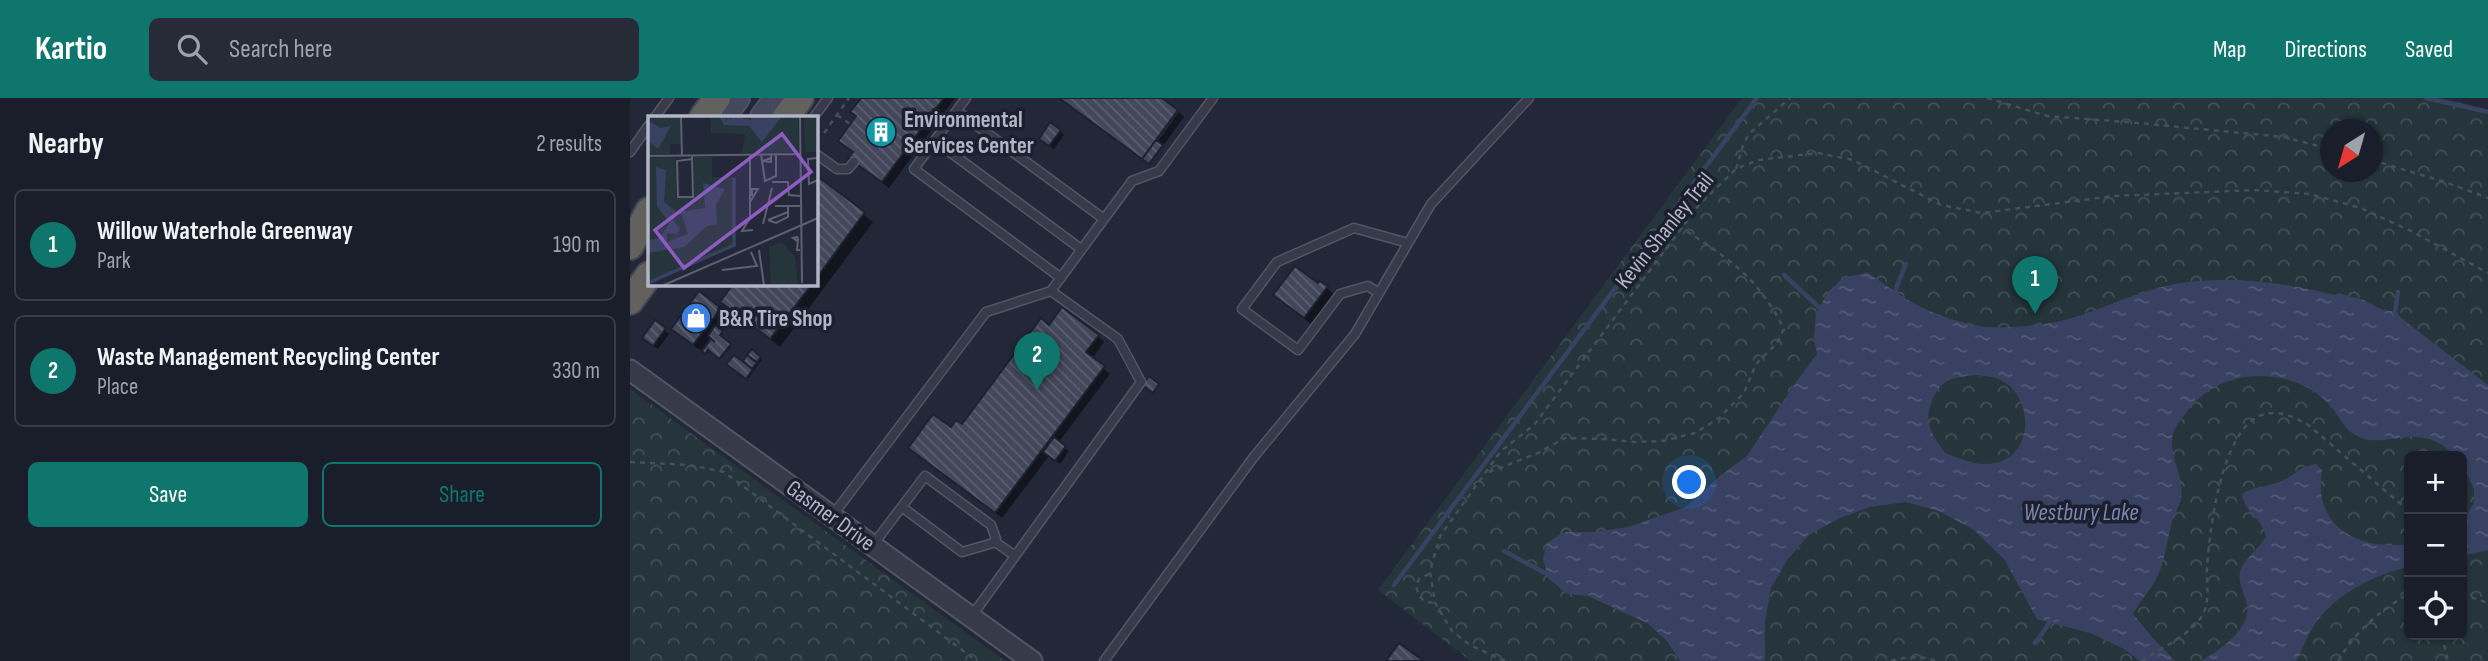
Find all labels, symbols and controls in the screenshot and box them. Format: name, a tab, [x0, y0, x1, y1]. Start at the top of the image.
search box	[149, 18, 639, 81]
text: Kartio	[35, 29, 107, 69]
icon: search	[173, 30, 211, 68]
text: Search here	[229, 34, 332, 65]
text: Map	[2213, 35, 2246, 64]
text: Directions	[2284, 35, 2367, 64]
text: Saved	[2405, 35, 2453, 64]
place label: Environmental Services Center	[904, 106, 1034, 160]
building icon: Environmental Services Center	[864, 115, 898, 149]
inset map	[648, 116, 817, 285]
north arrow	[2320, 119, 2383, 182]
text: Nearby	[28, 126, 104, 162]
text: 2 results	[536, 130, 602, 158]
street label: Kevin Shanley Trail	[1609, 167, 1720, 294]
text: Willow Waterhole Greenway	[97, 216, 353, 247]
text: 1	[48, 231, 58, 259]
text: 190 m	[553, 231, 600, 259]
text: Park	[97, 247, 131, 275]
pin: 1	[2012, 256, 2058, 314]
shop icon: B&R Tire Shop	[679, 301, 713, 335]
place label: B&R Tire Shop	[719, 305, 833, 333]
pin: 2	[1014, 332, 1060, 390]
text: Waste Management Recycling Center	[97, 342, 439, 373]
text: 2	[48, 357, 58, 385]
text: 330 m	[552, 357, 600, 385]
text: Place	[97, 373, 138, 401]
map controls	[2404, 451, 2467, 640]
button: +	[2404, 451, 2467, 514]
button: Save	[28, 462, 308, 527]
button: Share	[322, 462, 602, 527]
your location	[1672, 465, 1706, 499]
street label: Gasmer Drive	[781, 474, 880, 557]
water label: Westbury Lake	[2023, 498, 2139, 527]
button: −	[2404, 514, 2467, 577]
button: locate	[2404, 577, 2467, 640]

